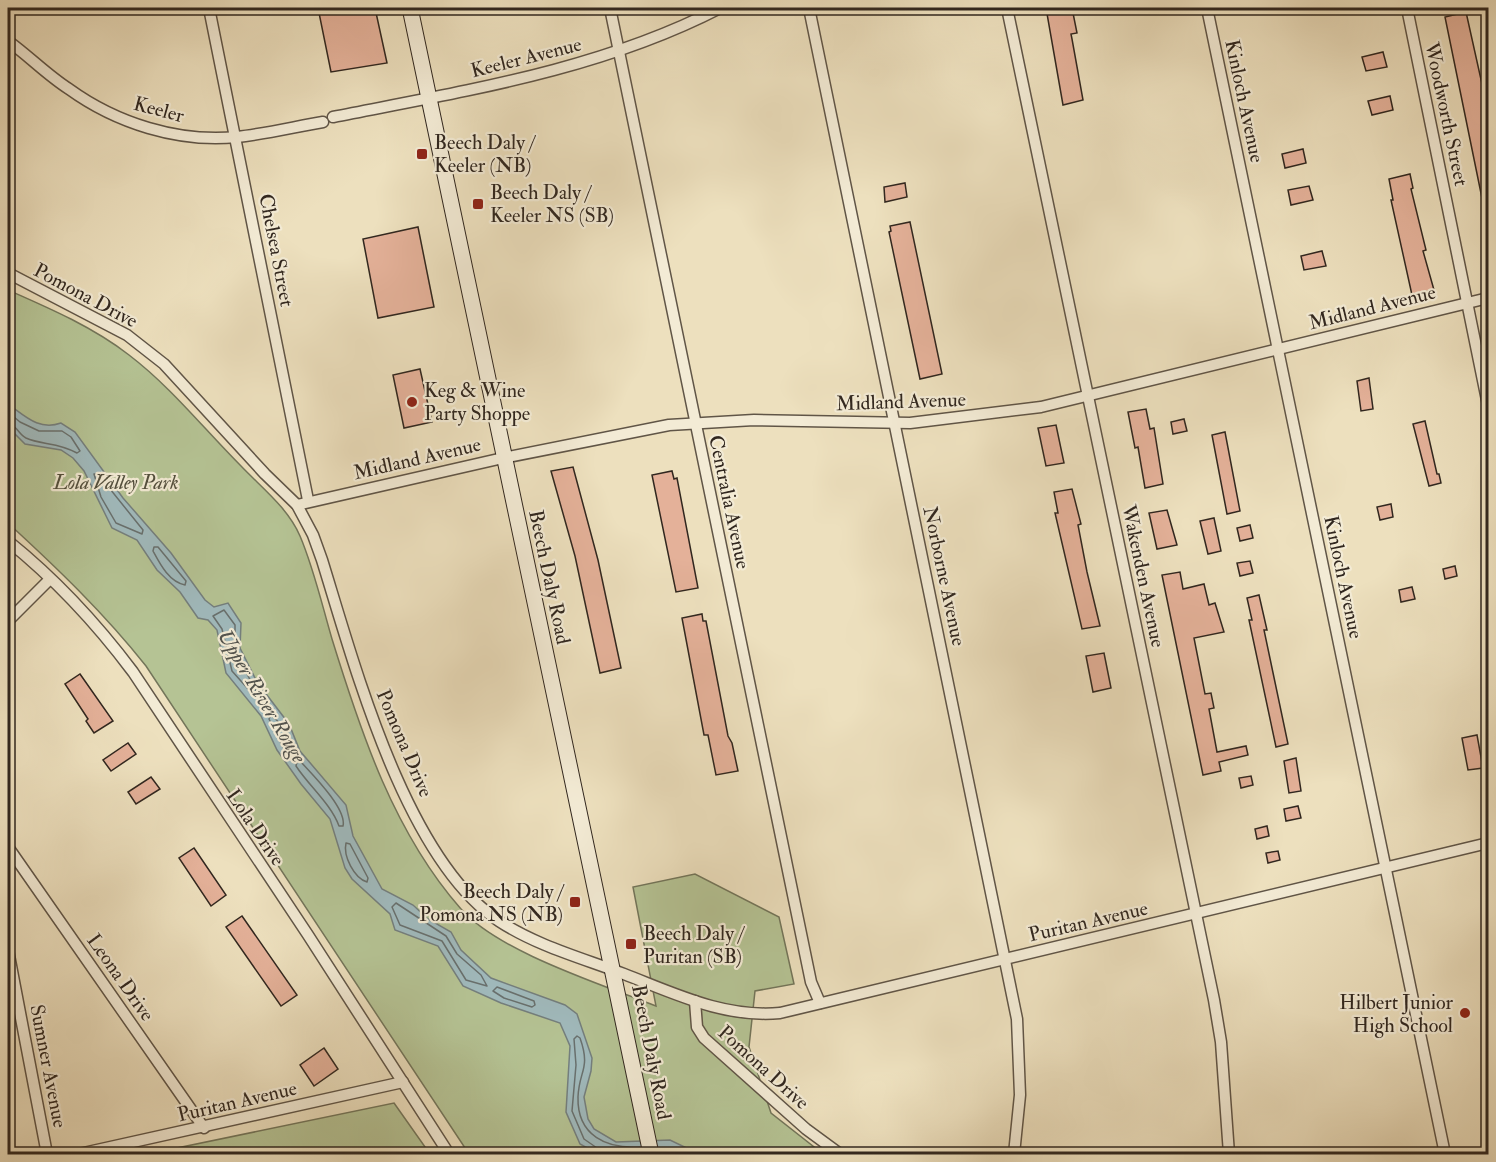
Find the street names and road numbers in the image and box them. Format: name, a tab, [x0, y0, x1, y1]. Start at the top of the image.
street label: Keeler Avenue	[468, 32, 584, 83]
street label: Kinloch Avenue	[1219, 37, 1270, 165]
street label: Woodworth Street	[1419, 39, 1474, 189]
street label: Keeler	[131, 91, 187, 128]
street label: Chelsea Street	[253, 192, 300, 309]
street label: Pomona Drive	[29, 258, 142, 333]
street label: Midland Avenue	[1306, 280, 1438, 335]
street label: Midland Avenue	[836, 387, 966, 416]
street label: Midland Avenue	[351, 432, 483, 485]
street label: Centralia Avenue	[703, 433, 756, 571]
street label: Wakenden Avenue	[1116, 501, 1171, 650]
street label: Norborne Avenue	[918, 504, 972, 648]
street label: Beech Daly Road	[523, 508, 576, 647]
street label: Kinloch Avenue	[1318, 513, 1369, 641]
street label: Pomona Drive	[371, 686, 438, 801]
street label: Lola Drive	[221, 784, 290, 871]
street label: Puritan Avenue	[1026, 896, 1150, 947]
street label: Leona Drive	[81, 929, 160, 1026]
street label: Beech Daly Road	[626, 982, 677, 1122]
street label: Sumner Avenue	[24, 1002, 73, 1130]
street label: Pomona Drive	[713, 1020, 815, 1115]
street label: Puritan Avenue	[175, 1076, 299, 1127]

